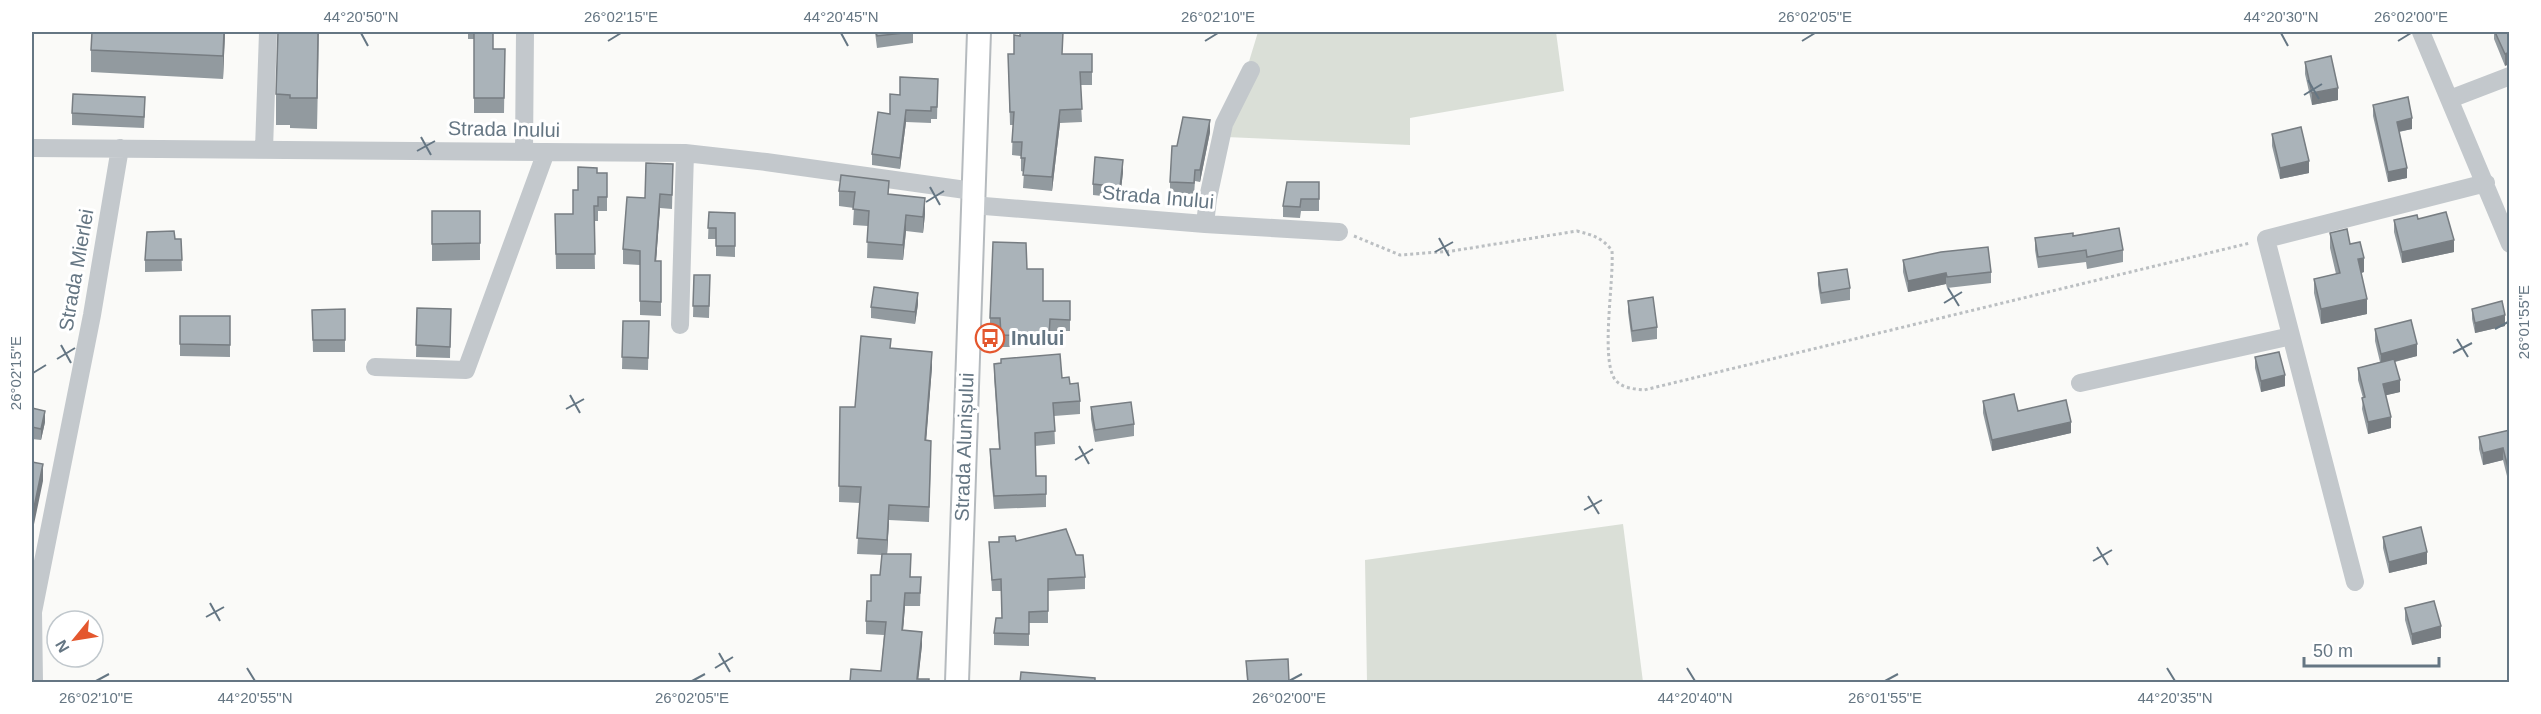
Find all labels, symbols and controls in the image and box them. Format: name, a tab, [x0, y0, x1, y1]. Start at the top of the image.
text: 44°20'50"N	[323, 8, 399, 25]
text: 26°02'15"E	[584, 8, 658, 25]
text: 44°20'45"N	[803, 8, 879, 25]
text: 26°02'10"E	[1181, 8, 1255, 25]
text: 26°02'05"E	[1778, 8, 1852, 25]
text: 44°20'30"N	[2243, 8, 2319, 25]
text: 26°02'00"E	[2374, 8, 2448, 25]
street label: Strada Inului	[448, 117, 560, 141]
street label: Strada Inului	[1101, 181, 1215, 213]
street label: Strada Mierlei	[54, 207, 98, 333]
text: 26°01'55"E	[2515, 285, 2532, 359]
bus stop icon: Inului	[974, 322, 1006, 354]
place label: Inului	[1011, 327, 1064, 349]
text: 26°02'15"E	[7, 336, 24, 410]
street label: Strada Alunișului	[950, 372, 978, 522]
north arrow	[45, 609, 105, 669]
scale bar	[2304, 630, 2439, 668]
text: N	[52, 637, 73, 656]
text: 50 m	[2313, 641, 2353, 661]
text: 26°02'10"E	[59, 689, 133, 706]
text: 44°20'55"N	[217, 689, 293, 706]
text: 26°02'05"E	[655, 689, 729, 706]
text: 26°02'00"E	[1252, 689, 1326, 706]
text: 44°20'40"N	[1657, 689, 1733, 706]
text: 26°01'55"E	[1848, 689, 1922, 706]
text: 44°20'35"N	[2137, 689, 2213, 706]

